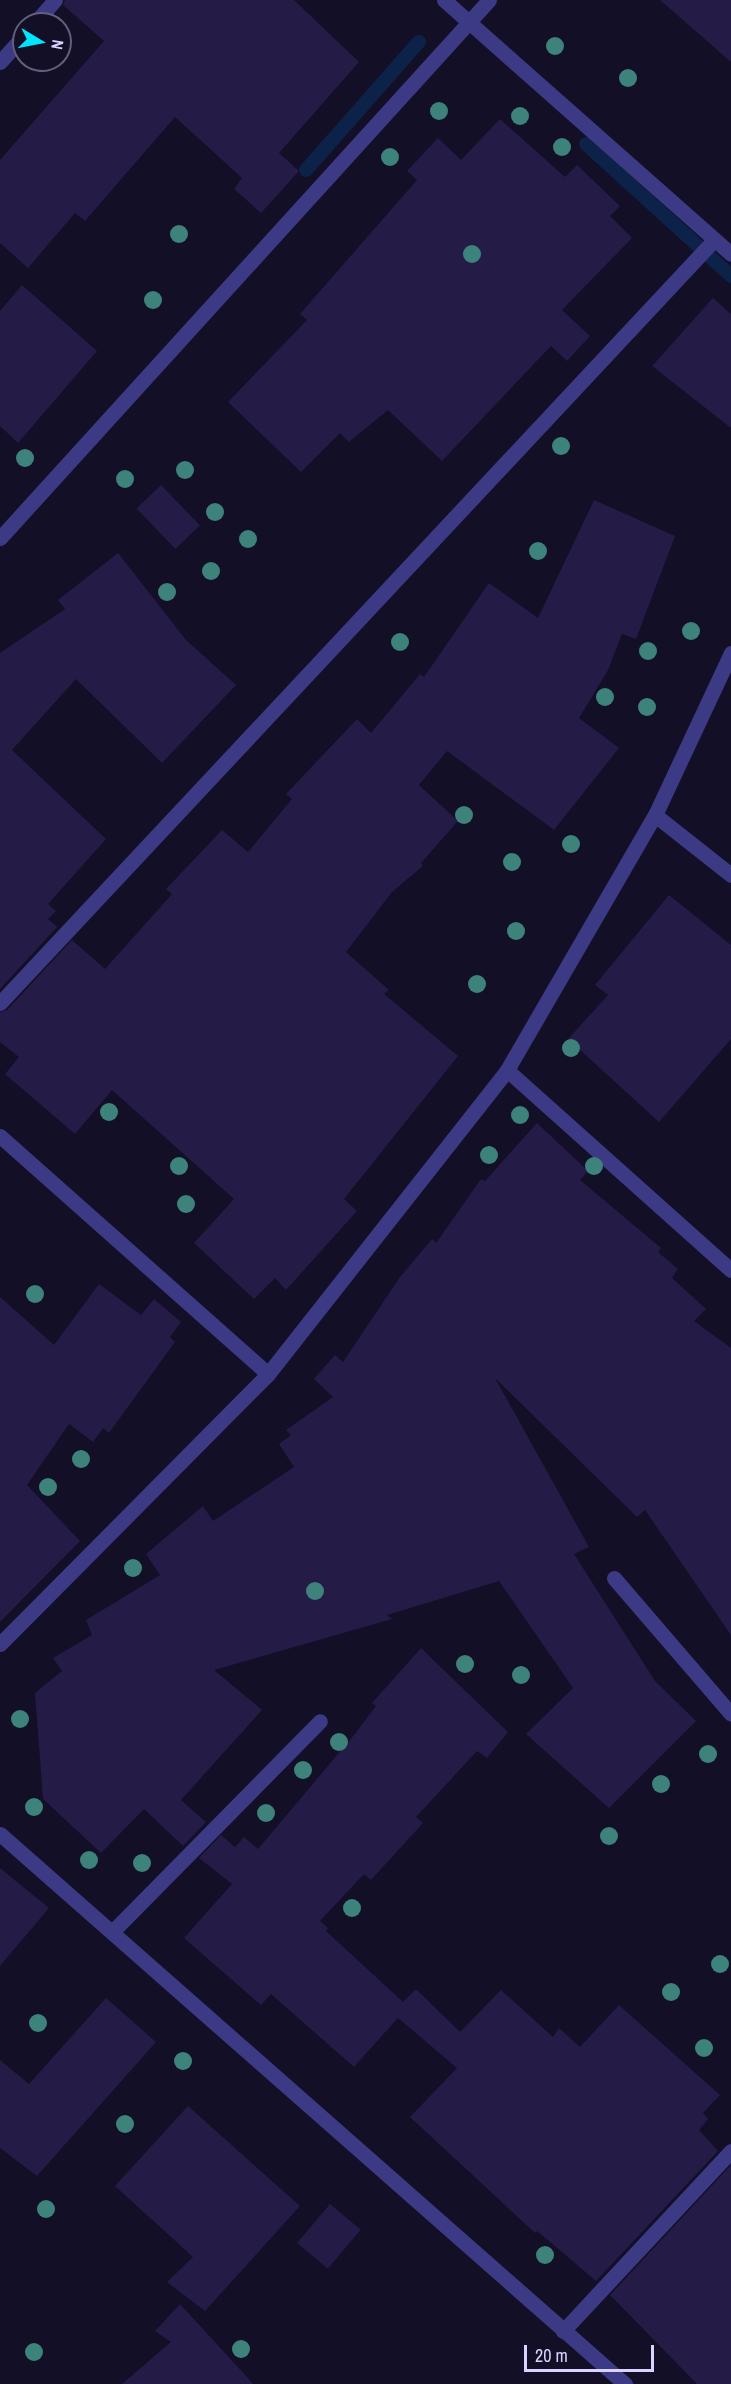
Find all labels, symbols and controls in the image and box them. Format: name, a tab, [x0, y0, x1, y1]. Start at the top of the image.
north arrow	[12, 12, 72, 72]
text: N	[46, 38, 69, 51]
scale bar	[527, 2333, 658, 2371]
text: 20 m	[535, 2343, 568, 2368]

